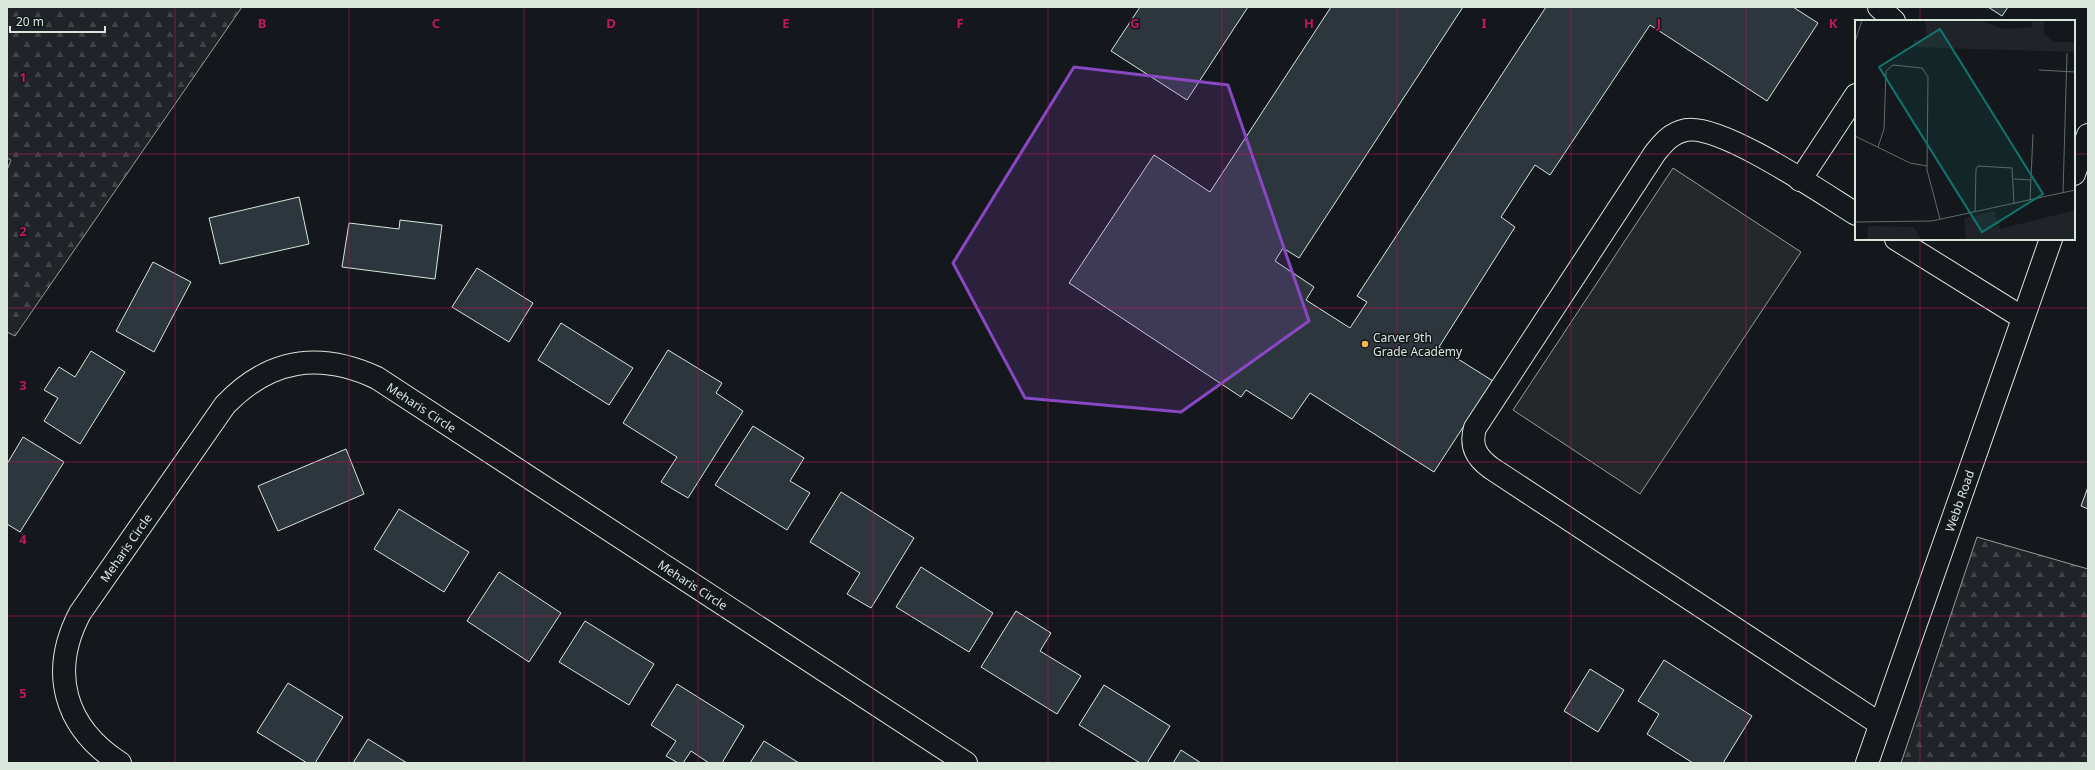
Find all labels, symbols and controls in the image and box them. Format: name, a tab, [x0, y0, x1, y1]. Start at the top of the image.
scale bar	[10, 8, 105, 34]
text: 20 m	[16, 13, 44, 30]
text: B	[258, 14, 266, 32]
text: C	[432, 14, 440, 32]
text: D	[606, 14, 616, 32]
text: E	[782, 14, 790, 32]
text: F	[956, 14, 964, 32]
text: G	[1130, 14, 1140, 32]
text: H	[1304, 14, 1314, 32]
text: I	[1481, 14, 1487, 32]
text: J	[1656, 14, 1661, 32]
text: K	[1829, 14, 1838, 32]
inset map	[1855, 20, 2075, 240]
text: 1	[19, 68, 27, 86]
text: 2	[19, 222, 27, 240]
place label: Carver 9th Grade Academy	[1373, 329, 1463, 360]
marker: Carver 9th Grade Academy	[1360, 339, 1370, 349]
text: 3	[19, 376, 27, 394]
street label: Meharis Circle	[384, 378, 460, 436]
street label: Webb Road	[1940, 467, 1978, 534]
street label: Meharis Circle	[96, 510, 156, 585]
text: 4	[19, 530, 27, 548]
street label: Meharis Circle	[655, 556, 731, 614]
text: 5	[19, 684, 27, 702]

